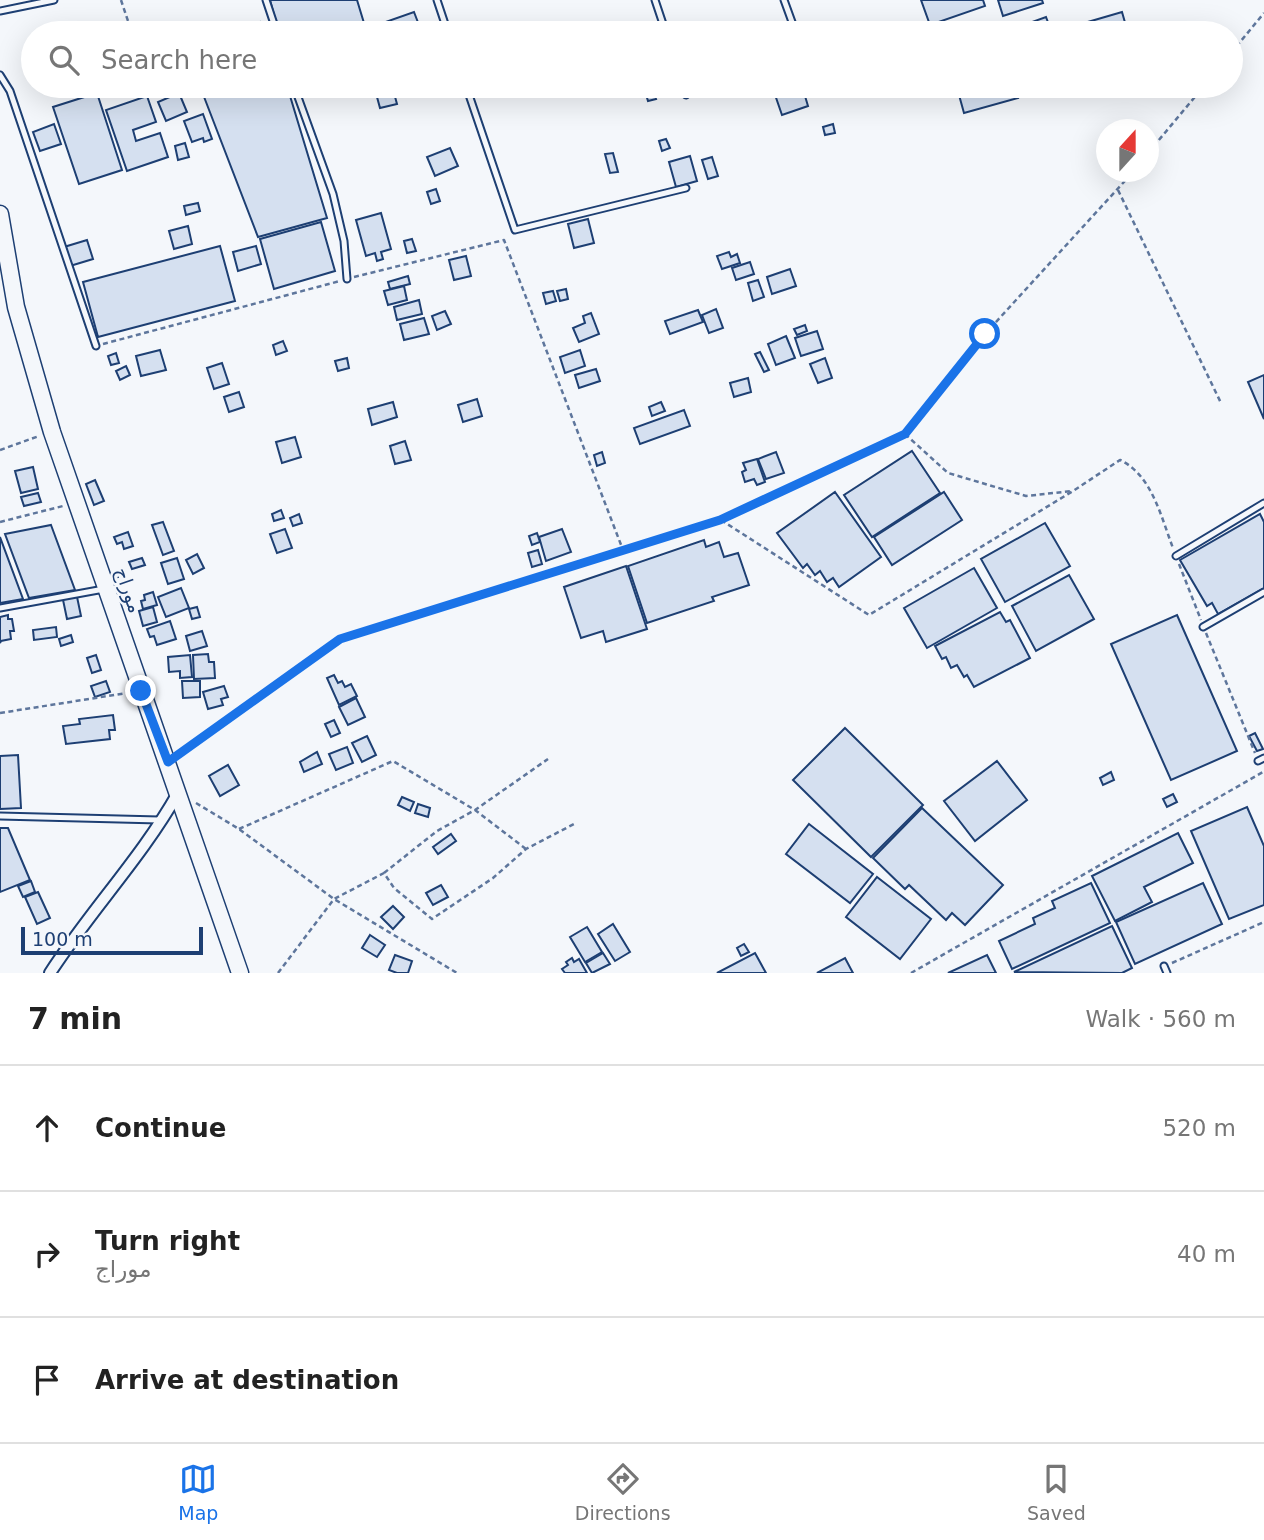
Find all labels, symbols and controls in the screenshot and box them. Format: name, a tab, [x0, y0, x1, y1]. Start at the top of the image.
search box	[21, 21, 1243, 98]
icon: search	[45, 41, 83, 79]
text: Search here	[101, 45, 257, 75]
north arrow	[1096, 119, 1159, 182]
route start	[969, 318, 1000, 349]
street label: موراج	[110, 564, 147, 616]
route end	[125, 675, 156, 706]
scale bar	[21, 924, 203, 956]
text: 100 m	[32, 928, 93, 950]
text: 7 min	[28, 1001, 122, 1036]
text: Walk · 560 m	[1085, 1006, 1236, 1032]
icon: ahead	[28, 1109, 66, 1147]
text: Continue	[95, 1113, 226, 1143]
text: 520 m	[1162, 1115, 1236, 1141]
text: Turn right	[95, 1226, 240, 1256]
icon: right	[28, 1235, 66, 1273]
text: 40 m	[1177, 1241, 1236, 1267]
text: موراج	[95, 1256, 152, 1282]
icon: arrive	[28, 1361, 66, 1399]
text: Arrive at destination	[95, 1365, 399, 1395]
tab: Map	[178, 1460, 218, 1524]
tab: Directions	[575, 1460, 671, 1524]
tab: Saved	[1027, 1460, 1086, 1524]

